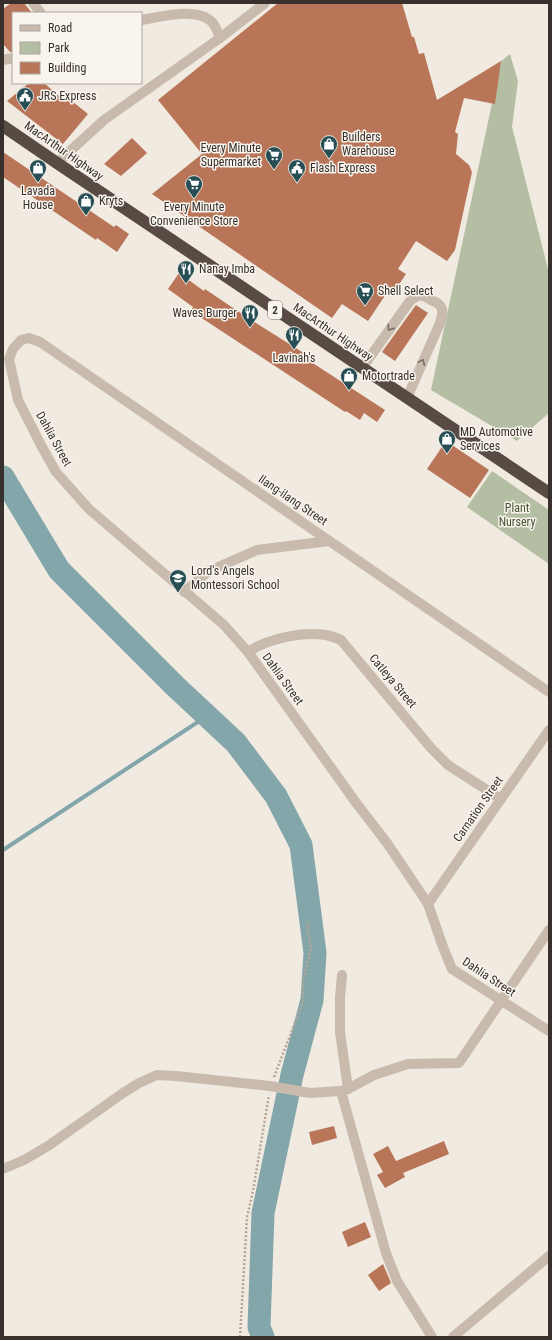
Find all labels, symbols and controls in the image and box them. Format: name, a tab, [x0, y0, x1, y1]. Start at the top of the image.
legend	[12, 12, 142, 84]
text: Road	[48, 21, 72, 35]
text: Park	[48, 41, 70, 55]
text: Building	[48, 61, 86, 75]
public building icon: JRS Express	[15, 86, 35, 111]
place label: JRS Express	[38, 89, 96, 103]
street label: MacArthur Highway	[22, 119, 106, 183]
place label: Builders Warehouse	[342, 130, 395, 158]
shop icon: Builders Warehouse	[319, 134, 339, 159]
place label: Every Minute Supermarket	[200, 141, 261, 169]
supermarket icon: Every Minute Supermarket	[264, 145, 284, 170]
shop icon: Lavada House	[28, 158, 48, 183]
public building icon: Flash Express	[287, 158, 307, 183]
place label: Flash Express	[310, 161, 376, 175]
supermarket icon: Every Minute Convenience Store	[184, 174, 204, 199]
place label: Lavada House	[21, 184, 55, 212]
shop icon: Kryts	[76, 191, 96, 216]
place label: Kryts	[99, 194, 123, 208]
place label: Every Minute Convenience Store	[150, 200, 238, 228]
restaurant icon: Nanay Imba	[176, 259, 196, 284]
place label: Nanay Imba	[199, 262, 255, 276]
supermarket icon: Shell Select	[355, 281, 375, 306]
place label: Shell Select	[378, 284, 434, 298]
street label: MacArthur Highway	[290, 300, 376, 364]
road number: 2	[268, 301, 282, 319]
restaurant icon: Waves Burger	[240, 303, 260, 328]
place label: Waves Burger	[172, 306, 237, 320]
one-way arrow	[388, 324, 395, 331]
restaurant icon: Lavinah's	[284, 325, 304, 350]
place label: Lavinah's	[272, 351, 316, 365]
one-way arrow	[417, 359, 425, 366]
shop icon: Motortrade	[339, 366, 359, 391]
place label: Motortrade	[362, 369, 415, 383]
street label: Dahlia Street	[33, 409, 75, 469]
place label: MD Automotive Services	[460, 425, 533, 453]
shop icon: MD Automotive Services	[437, 429, 457, 454]
street label: Ilang-ilang Street	[256, 472, 330, 528]
park label: Plant Nursery	[499, 501, 535, 529]
place label: Lord's Angels Montessori School	[191, 564, 280, 592]
school or university icon: Lord's Angels Montessori School	[168, 568, 188, 593]
street label: Dahlia Street	[260, 650, 307, 708]
street label: Catleya Street	[366, 651, 420, 711]
street label: Carnation Street	[450, 773, 506, 844]
street label: Dahlia Street	[460, 955, 519, 1000]

